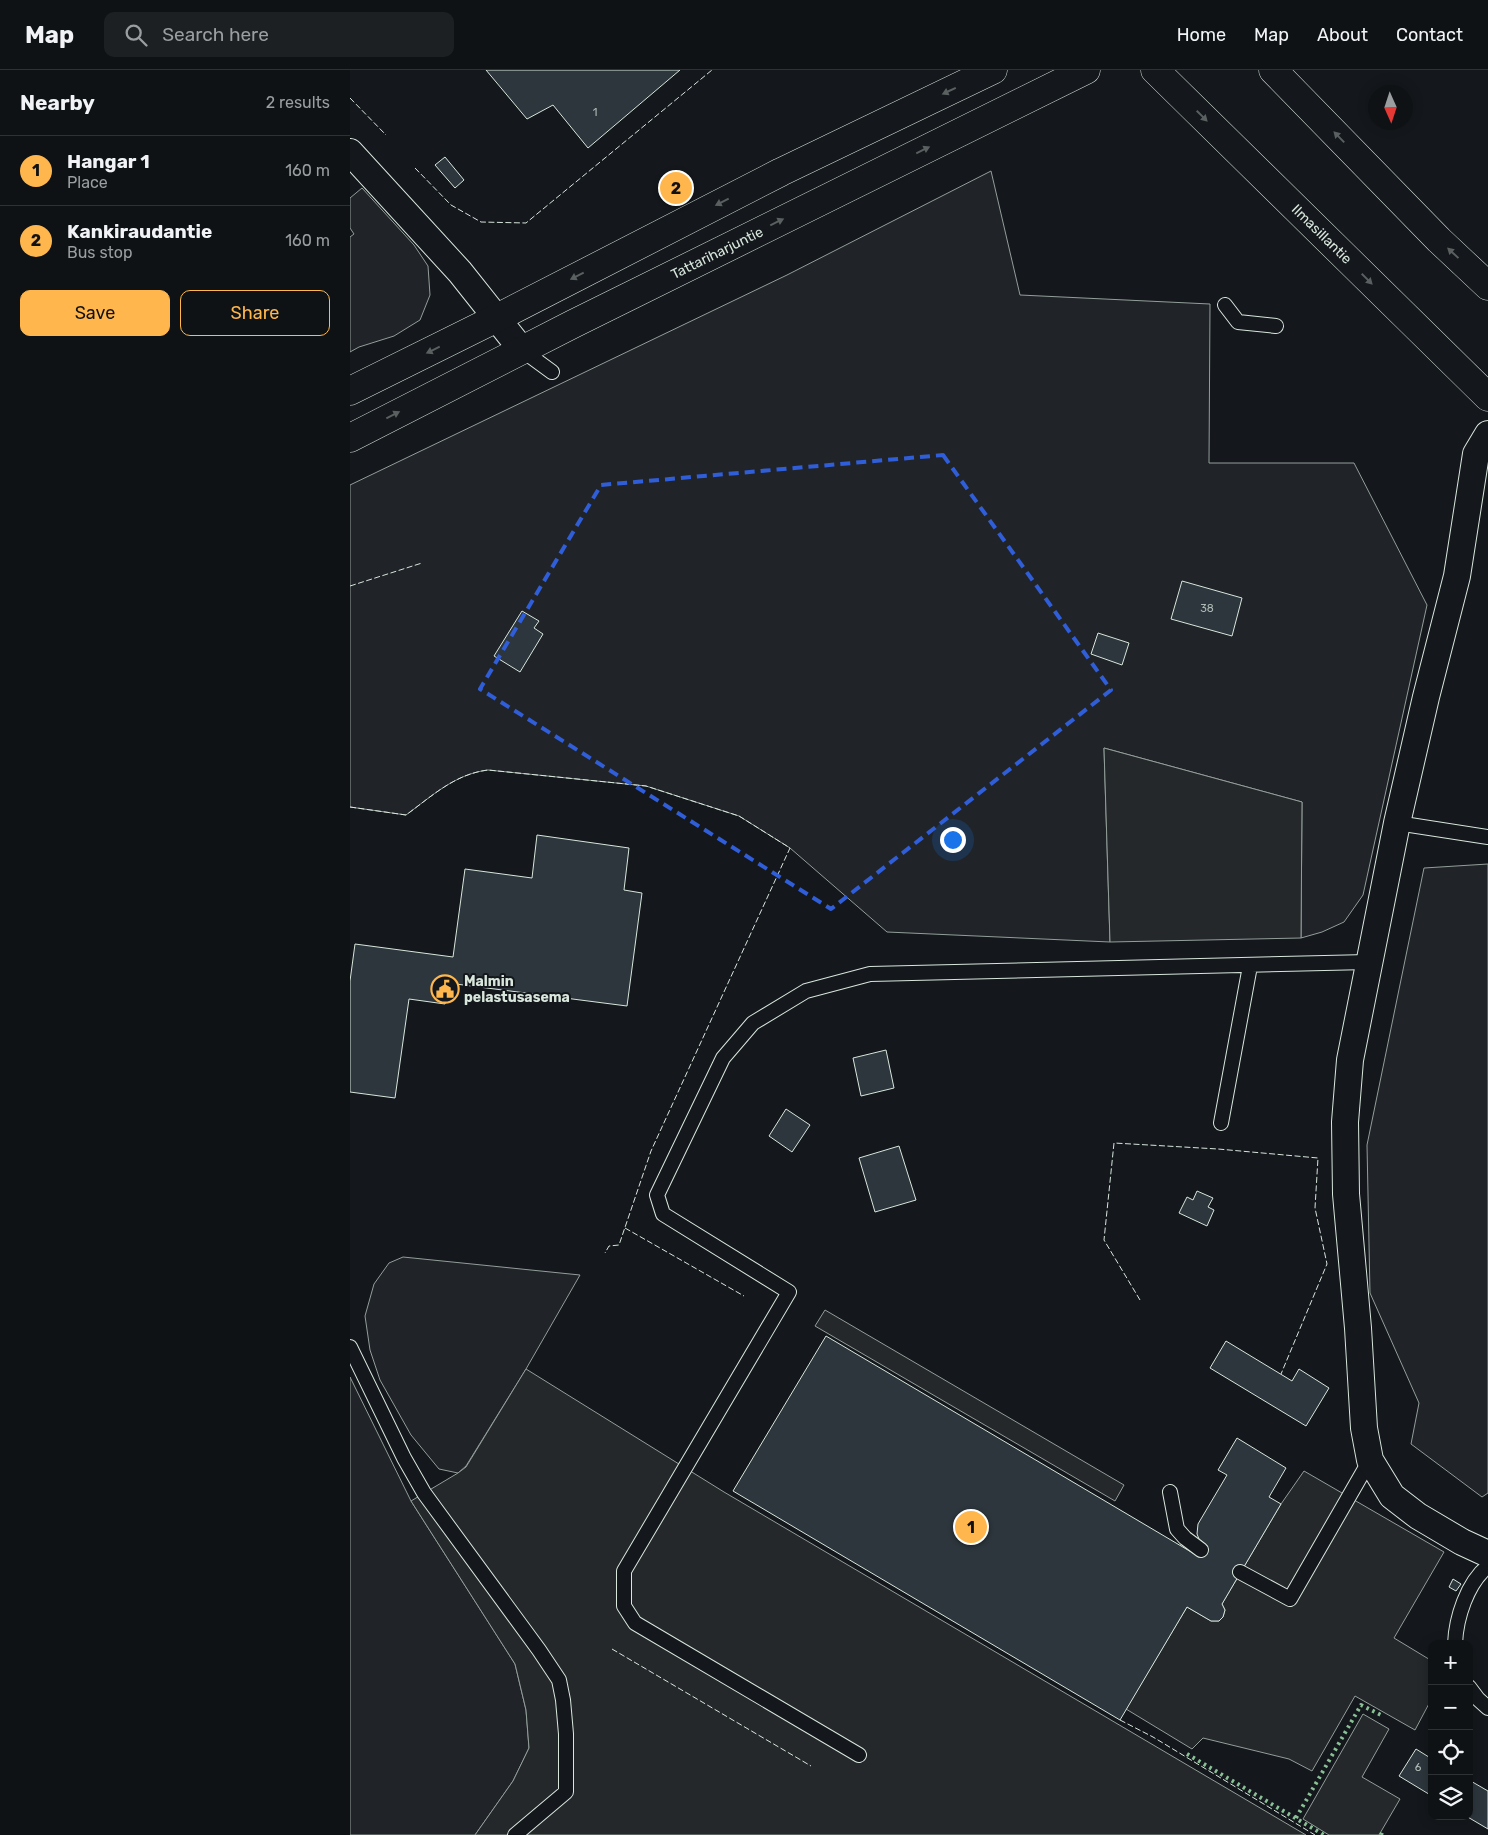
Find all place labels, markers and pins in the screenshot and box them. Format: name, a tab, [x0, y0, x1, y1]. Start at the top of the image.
pin: 2	[660, 169, 692, 207]
place label: Malmin pelastusasema	[464, 973, 570, 1006]
public building icon: Malmin pelastusasema	[430, 974, 460, 1004]
pin: 1	[955, 1508, 987, 1546]

